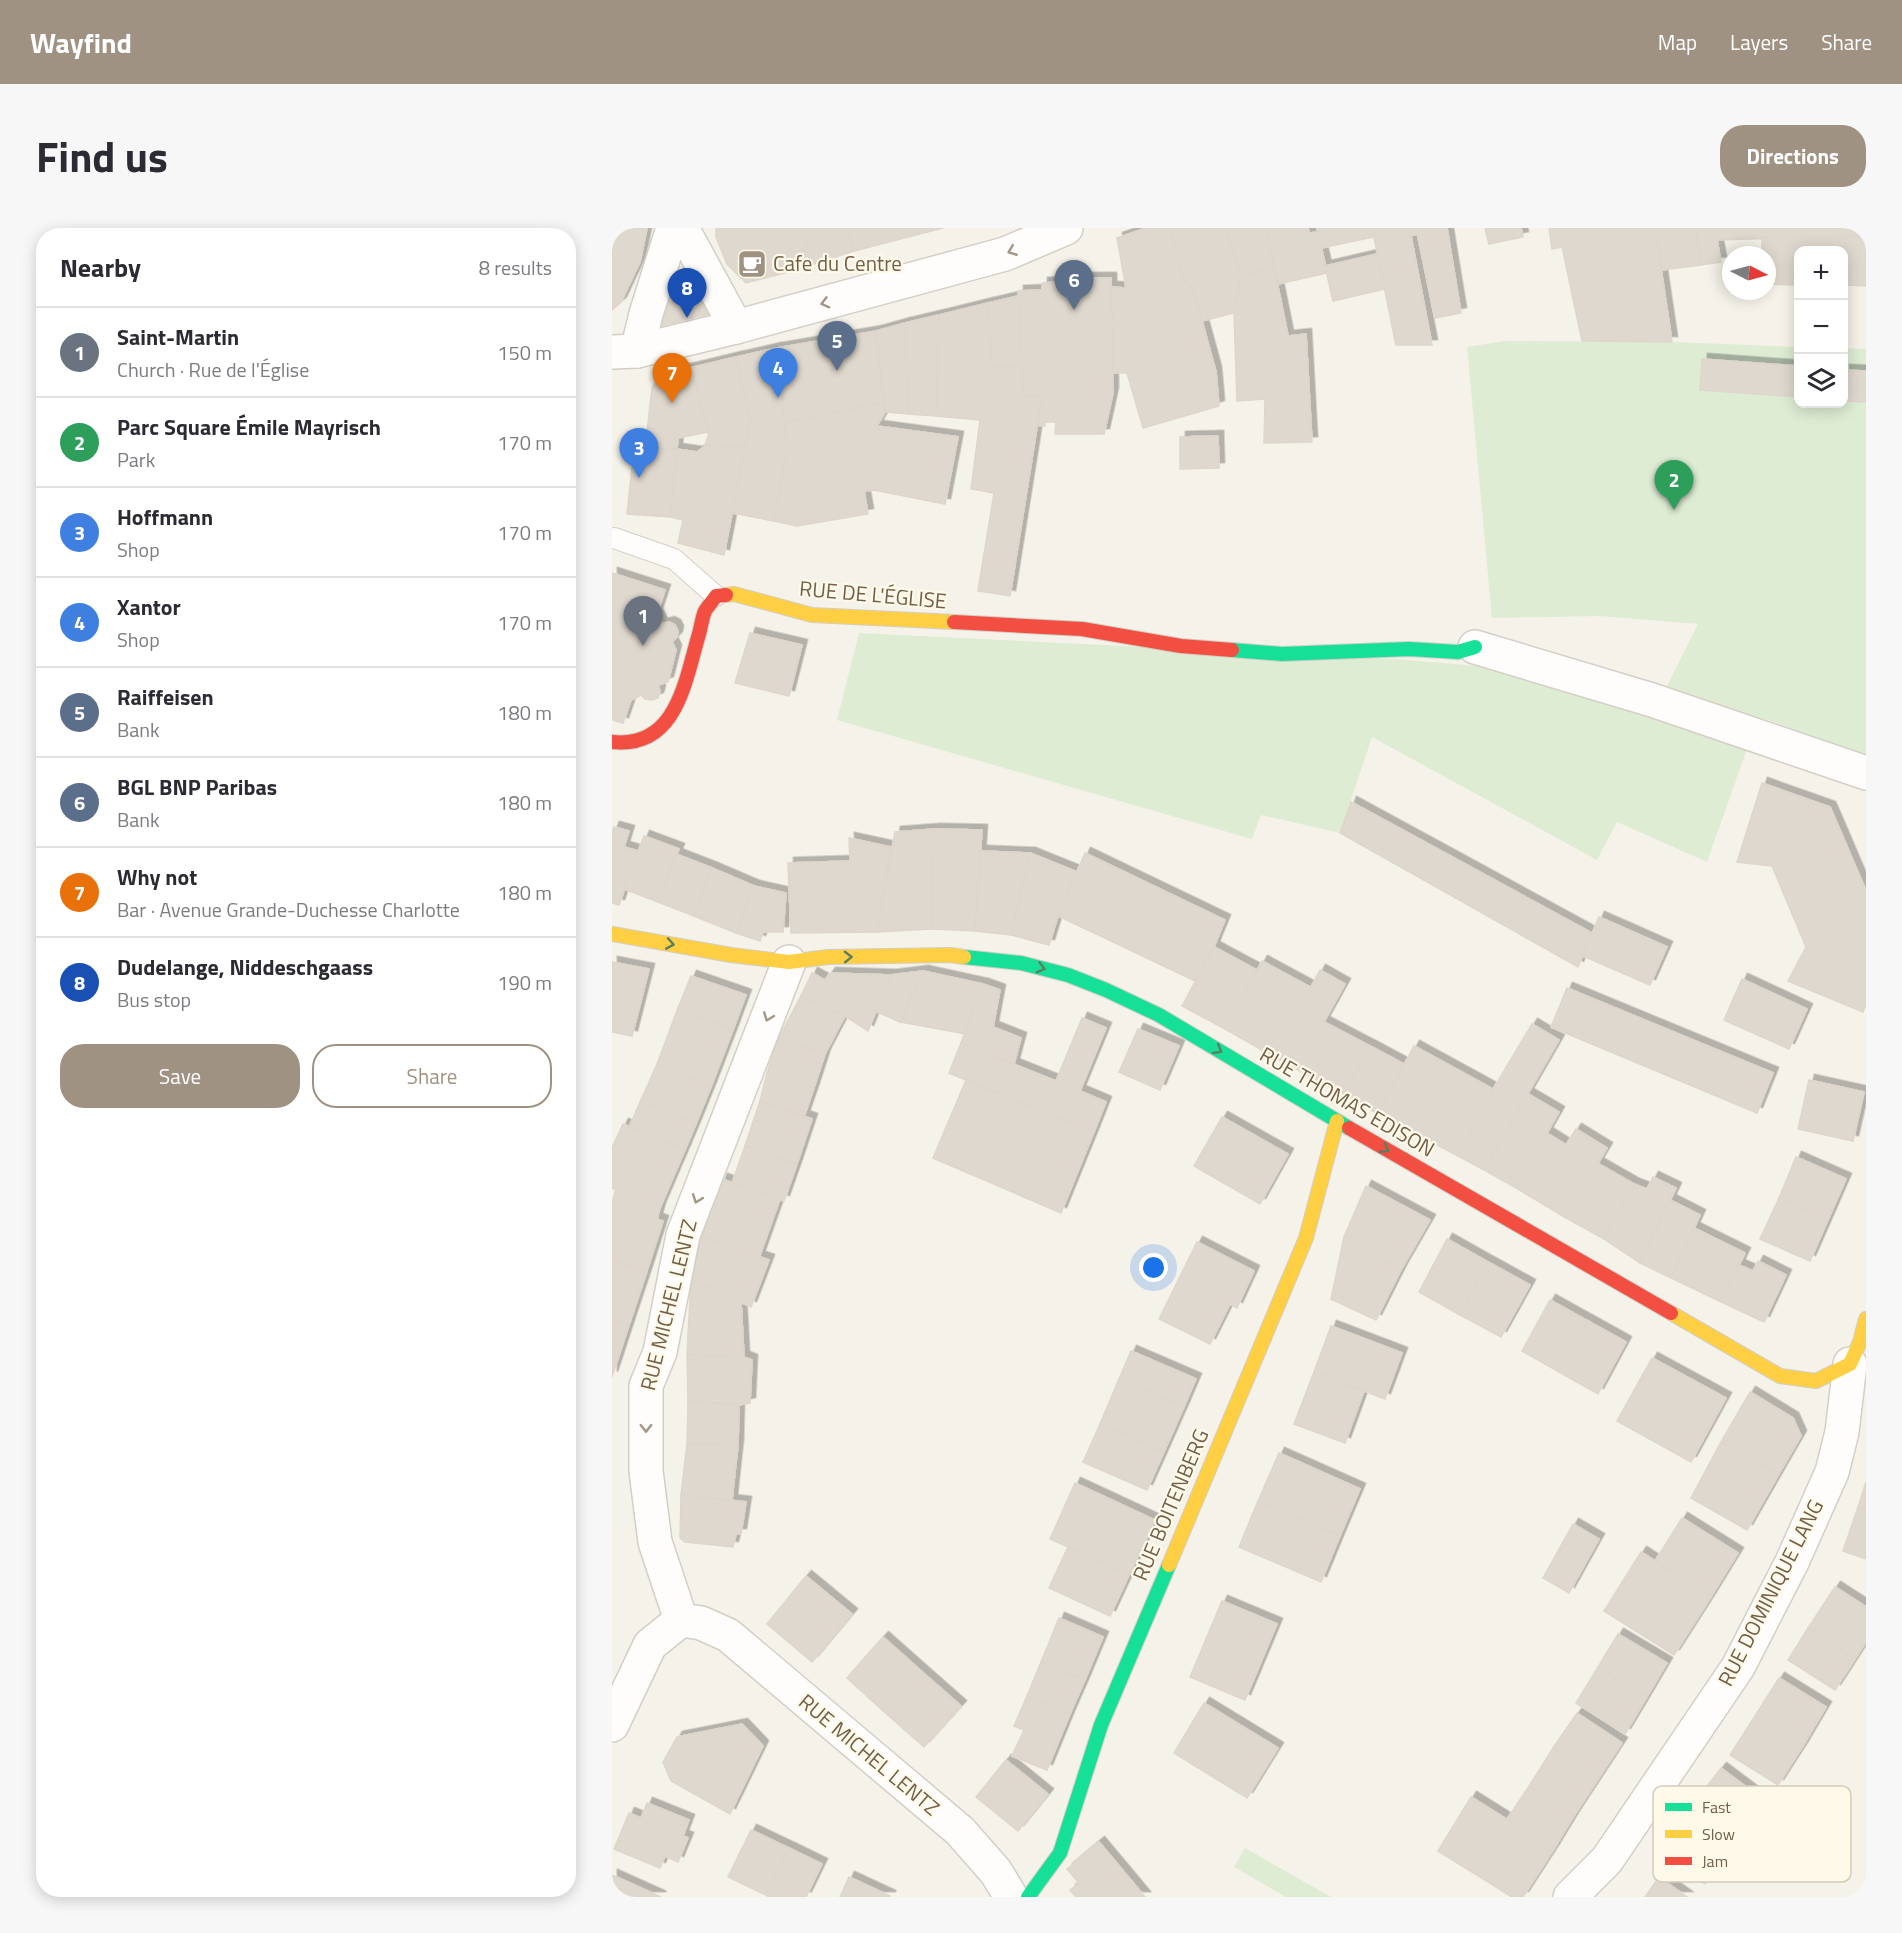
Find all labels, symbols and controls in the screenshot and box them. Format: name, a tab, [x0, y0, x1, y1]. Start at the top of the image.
text: Wayfind	[30, 21, 132, 64]
text: Map	[1658, 26, 1697, 58]
text: Layers	[1730, 26, 1788, 58]
text: Share	[1821, 26, 1872, 58]
text: Find us	[36, 124, 168, 188]
button: Directions	[1720, 125, 1866, 187]
one-way arrow	[1008, 244, 1019, 256]
north arrow	[1722, 246, 1776, 300]
map controls	[1794, 246, 1848, 408]
button: +	[1794, 246, 1848, 300]
place label: Cafe du Centre	[773, 247, 902, 279]
text: Nearby	[60, 248, 141, 287]
cafe icon: Cafe du Centre	[736, 248, 768, 280]
text: 8 results	[479, 252, 552, 283]
pin: 6	[1054, 260, 1094, 310]
pin: 8	[668, 268, 706, 318]
one-way arrow	[820, 296, 830, 308]
button: −	[1794, 300, 1848, 354]
text: Saint-Martin	[117, 320, 239, 354]
pin: 5	[818, 322, 856, 371]
text: 1	[74, 337, 85, 368]
text: 150 m	[497, 337, 552, 368]
pin: 4	[758, 348, 798, 398]
text: Church · Rue de l'Église	[117, 354, 309, 385]
pin: 7	[652, 354, 692, 403]
button: layers	[1794, 354, 1848, 408]
text: Parc Square Émile Mayrisch	[117, 410, 381, 444]
text: 2	[74, 427, 85, 458]
text: 170 m	[497, 427, 552, 458]
pin: 3	[620, 428, 658, 478]
text: Park	[117, 444, 155, 475]
pin: 2	[1654, 460, 1694, 510]
text: Hoffmann	[117, 500, 213, 534]
text: 3	[74, 517, 85, 548]
text: 170 m	[497, 517, 552, 548]
text: Shop	[117, 534, 160, 565]
street label: RUE DE L'ÉGLISE	[798, 572, 948, 616]
text: Xantor	[117, 590, 181, 624]
pin: 1	[624, 596, 663, 646]
text: 4	[74, 607, 85, 638]
text: 170 m	[497, 607, 552, 638]
text: Shop	[117, 624, 160, 655]
text: Raiffeisen	[117, 680, 214, 714]
text: 5	[74, 697, 85, 728]
text: 180 m	[497, 697, 552, 728]
text: Bank	[117, 714, 160, 745]
text: BGL BNP Paribas	[117, 770, 277, 804]
text: 6	[74, 787, 85, 818]
text: 180 m	[497, 787, 552, 818]
text: Bank	[117, 804, 160, 835]
text: Why not	[117, 860, 197, 894]
text: 7	[74, 877, 85, 908]
text: 180 m	[497, 877, 552, 908]
text: Bar · Avenue Grande-Duchesse Charlotte	[117, 894, 460, 925]
one-way arrow	[664, 937, 674, 950]
text: Dudelange, Niddeschgaass	[117, 950, 373, 984]
one-way arrow	[843, 951, 852, 963]
one-way arrow	[1036, 961, 1046, 974]
text: 8	[74, 967, 85, 998]
text: 190 m	[497, 967, 552, 998]
text: Bus stop	[117, 984, 191, 1015]
one-way arrow	[763, 1011, 775, 1022]
street label: RUE THOMAS EDISON	[1254, 1038, 1441, 1164]
one-way arrow	[1212, 1042, 1222, 1054]
button: Save	[60, 1044, 300, 1108]
button: Share	[312, 1044, 552, 1108]
one-way arrow	[1379, 1142, 1390, 1153]
one-way arrow	[692, 1193, 705, 1203]
street label: RUE MICHEL LENTZ	[631, 1216, 705, 1394]
your location	[1139, 1253, 1168, 1282]
one-way arrow	[640, 1423, 652, 1432]
street label: RUE BOITENBERG	[1124, 1424, 1216, 1585]
street label: RUE DOMINIQUE LANG	[1709, 1494, 1831, 1691]
street label: RUE MICHEL LENTZ	[792, 1686, 947, 1823]
legend	[1653, 1786, 1851, 1882]
text: Fast	[1702, 1795, 1731, 1819]
text: Slow	[1702, 1822, 1735, 1846]
text: Jam	[1702, 1849, 1728, 1873]

